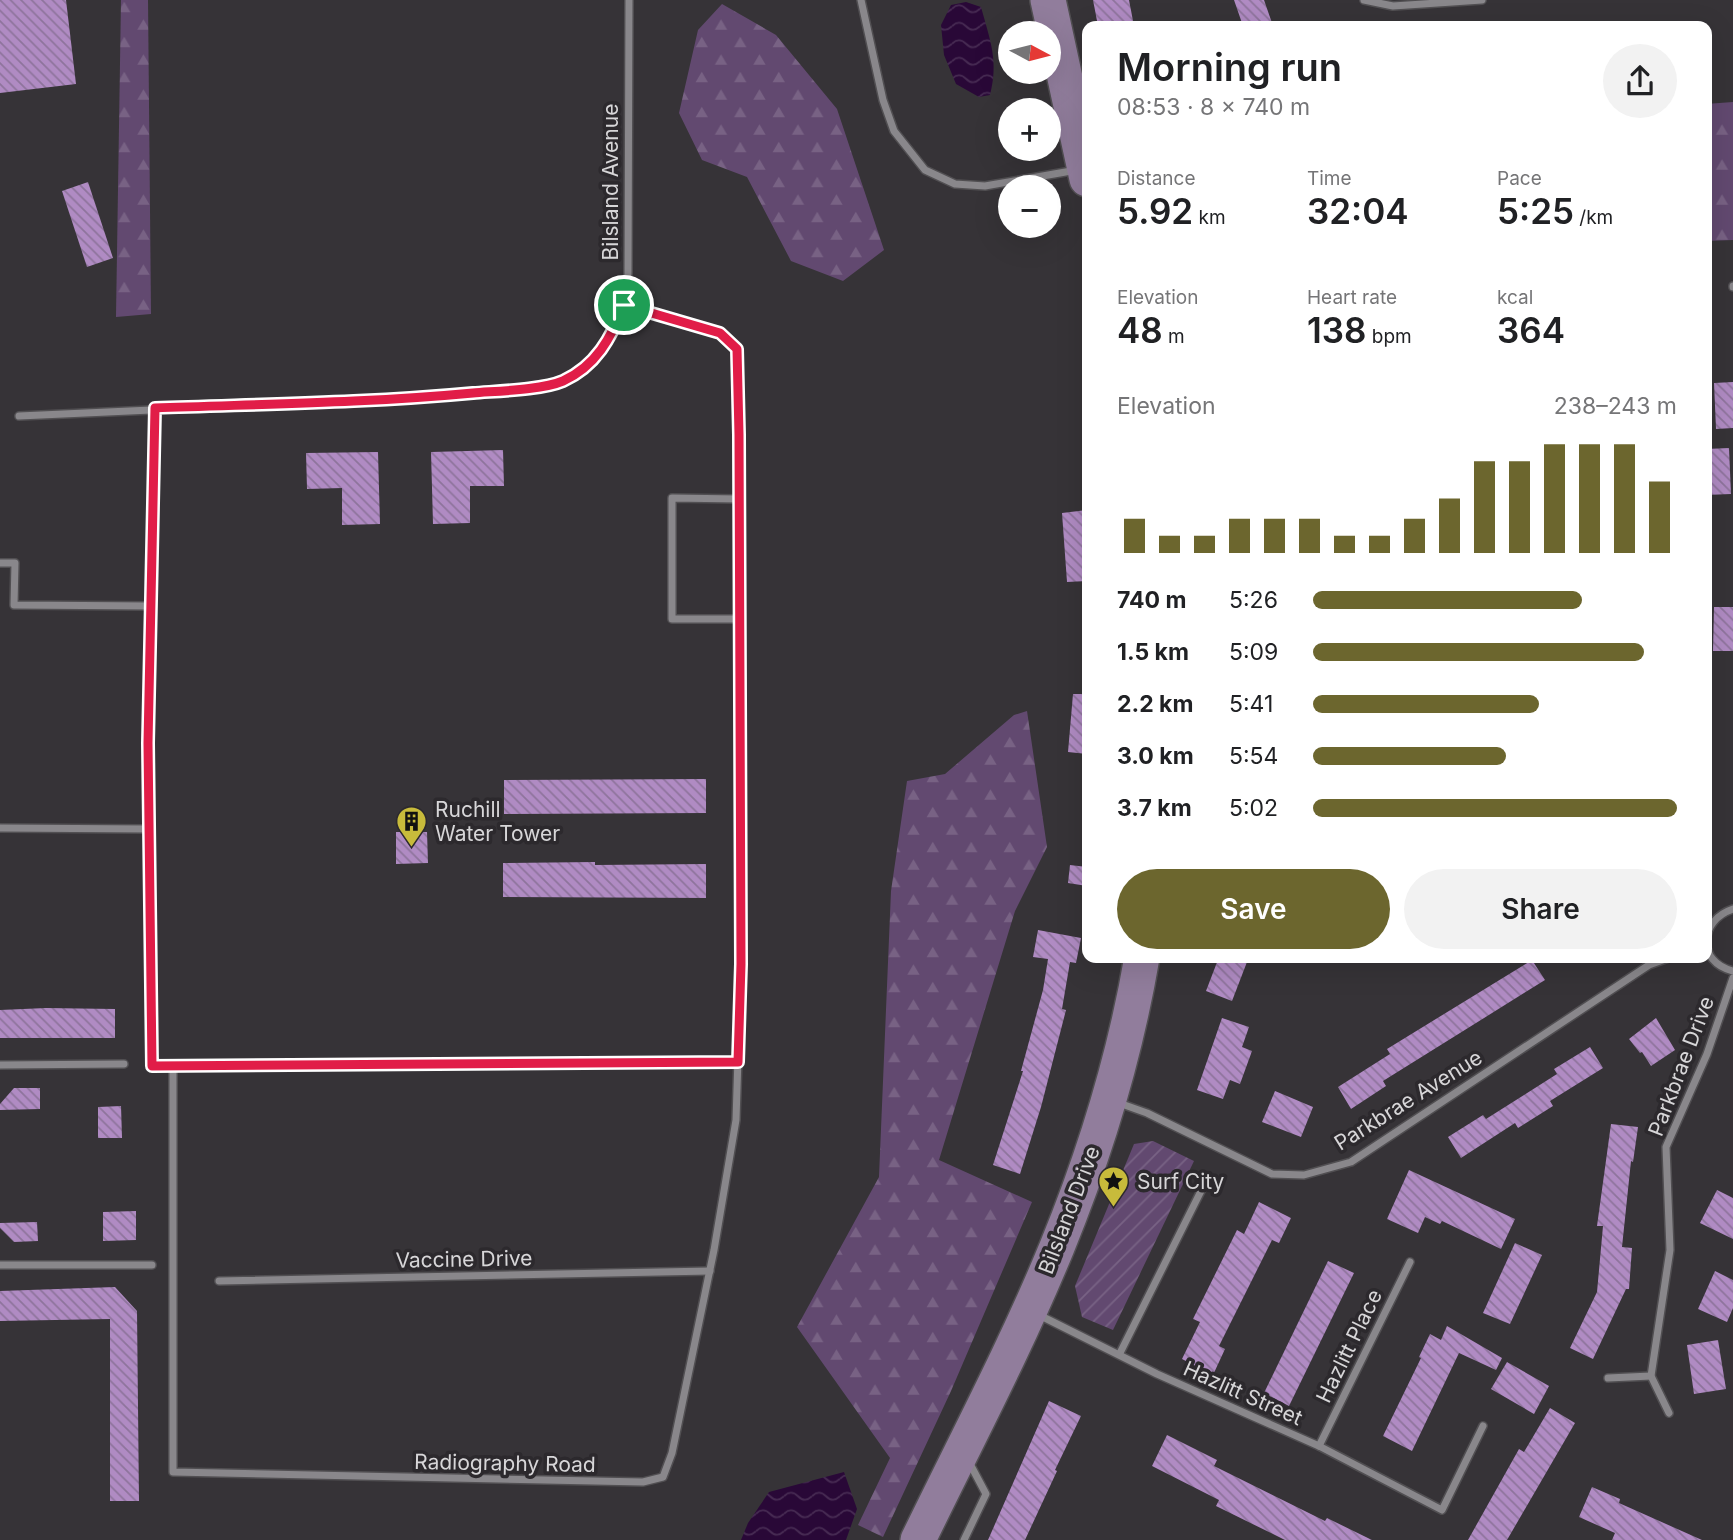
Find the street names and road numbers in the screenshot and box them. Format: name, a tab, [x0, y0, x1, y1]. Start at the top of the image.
street label: Bilsland Avenue	[598, 104, 623, 260]
street label: Parkbrae Drive	[1643, 993, 1719, 1139]
street label: Parkbrae Avenue	[1330, 1045, 1486, 1155]
street label: Bilsland Drive	[1033, 1142, 1105, 1278]
street label: Vaccine Drive	[395, 1245, 533, 1273]
street label: Hazlitt Place	[1311, 1285, 1387, 1407]
street label: Hazlitt Street	[1180, 1356, 1306, 1430]
street label: Radiography Road	[414, 1449, 596, 1477]

